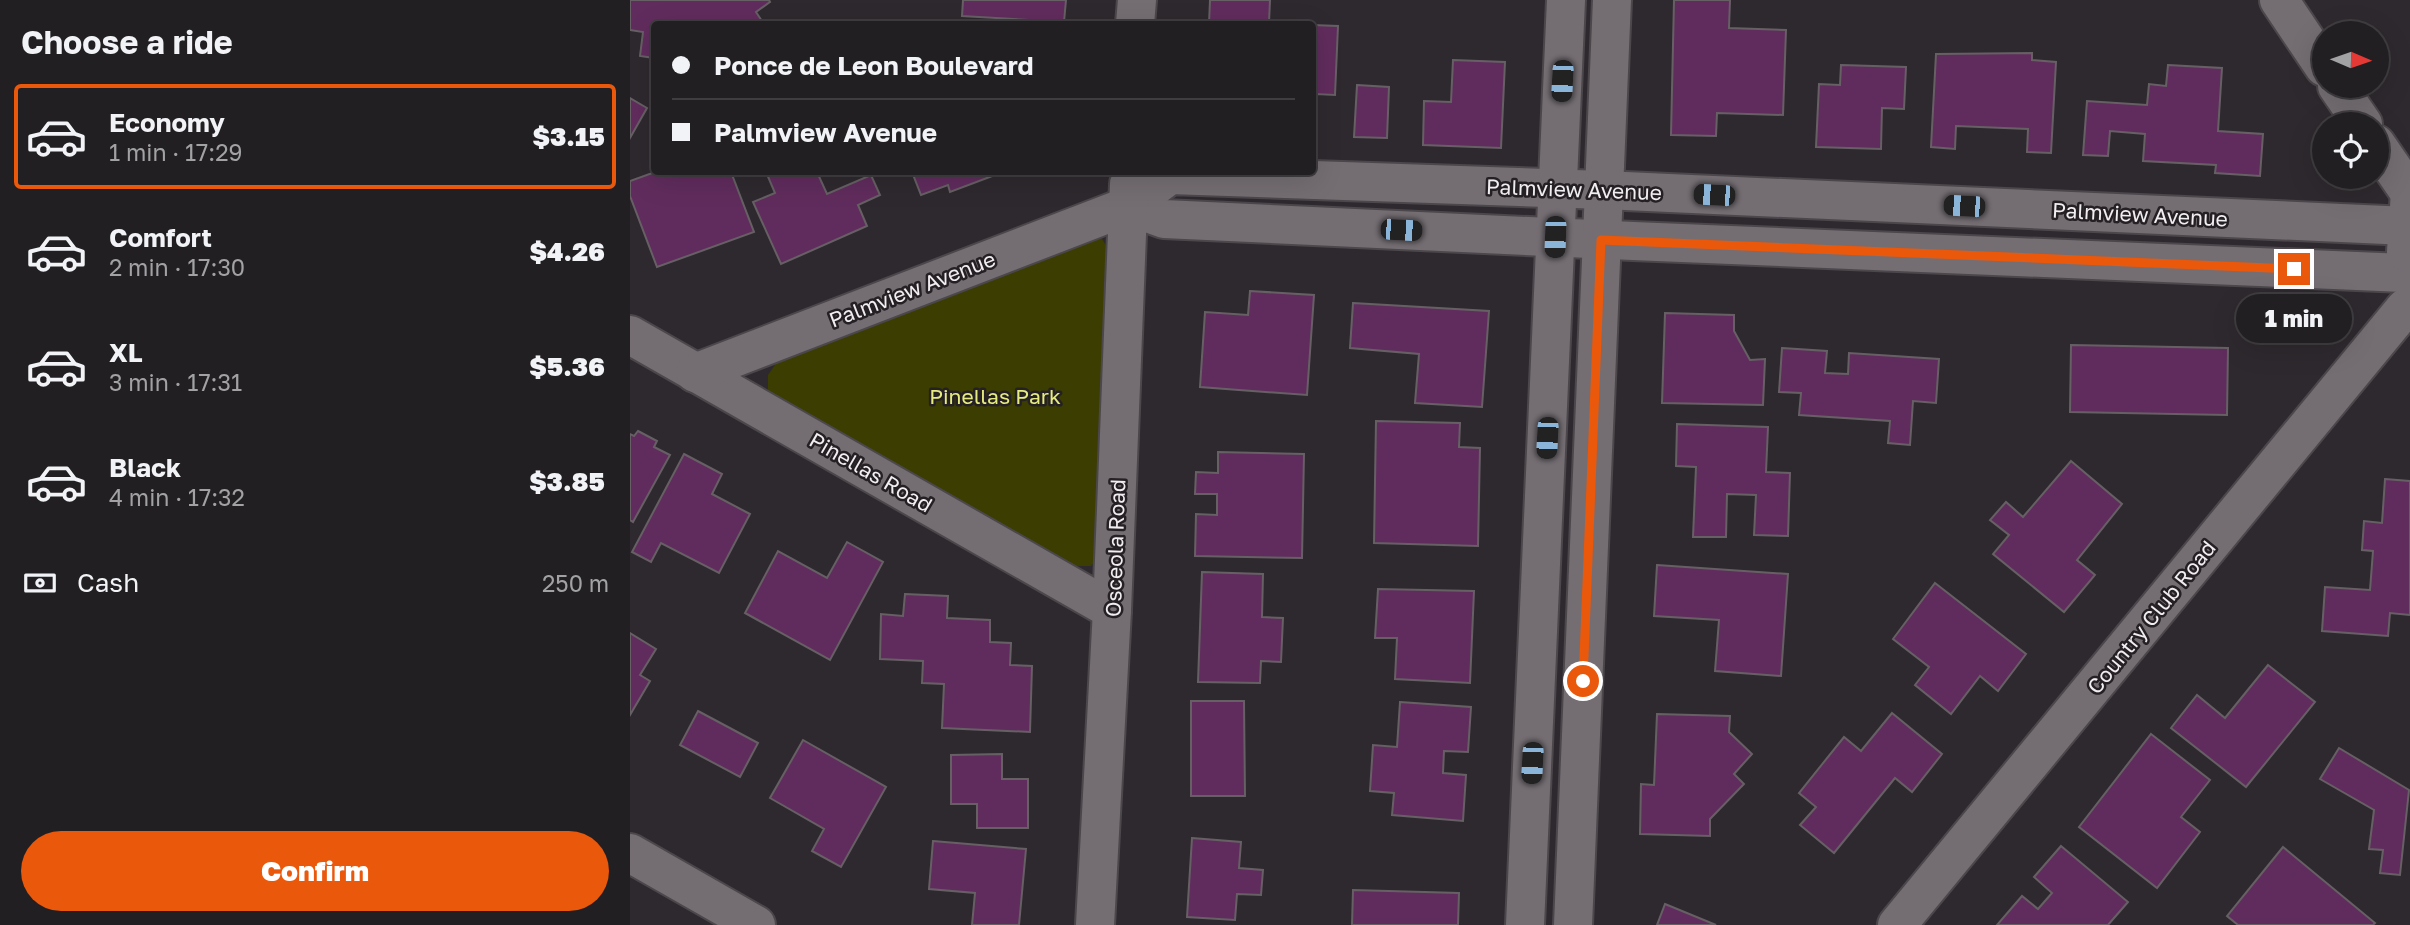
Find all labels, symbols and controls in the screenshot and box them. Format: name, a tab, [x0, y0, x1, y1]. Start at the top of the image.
north arrow	[2312, 21, 2389, 98]
map controls	[2312, 21, 2389, 189]
text: Choose a ride	[21, 23, 233, 61]
text: Ponce de Leon Boulevard	[714, 50, 1033, 81]
car	[1551, 59, 1574, 103]
icon: car	[25, 105, 88, 168]
text: Economy	[109, 107, 225, 138]
button: locate	[2312, 112, 2389, 189]
text: Palmview Avenue	[714, 117, 937, 148]
text: $3.15	[533, 121, 605, 152]
text: 1 min · 17:29	[109, 138, 242, 166]
street label: Palmview Avenue	[1486, 173, 1662, 205]
car	[1693, 183, 1736, 207]
car	[1943, 194, 1986, 218]
street label: Palmview Avenue	[2051, 196, 2229, 232]
car	[1544, 216, 1567, 258]
car	[1380, 218, 1423, 242]
icon: car	[25, 220, 88, 283]
text: Comfort	[109, 222, 212, 253]
text: $4.26	[529, 236, 605, 267]
street label: Palmview Avenue	[825, 245, 999, 333]
text: 2 min · 17:30	[109, 253, 245, 281]
route end	[2278, 253, 2310, 285]
callout: 1 min	[2236, 294, 2352, 342]
text: 1 min	[2265, 304, 2323, 332]
icon: car	[25, 335, 88, 398]
text: XL	[109, 337, 143, 368]
text: $5.36	[529, 351, 605, 382]
text: 3 min · 17:31	[109, 368, 242, 396]
park label: Pinellas Park	[929, 383, 1061, 409]
car	[1536, 416, 1559, 460]
street label: Pinellas Road	[805, 426, 937, 518]
icon: car	[25, 450, 88, 513]
text: Black	[109, 452, 181, 483]
text: $3.85	[529, 466, 605, 497]
street label: Osceola Road	[1100, 478, 1130, 618]
text: 4 min · 17:32	[109, 483, 245, 511]
street label: Country Club Road	[2081, 535, 2221, 699]
icon: cash	[21, 564, 59, 602]
text: Cash	[77, 567, 139, 598]
text: 250 m	[542, 569, 609, 597]
route start	[1567, 665, 1599, 697]
car	[1521, 741, 1544, 785]
button: Confirm	[21, 831, 609, 911]

